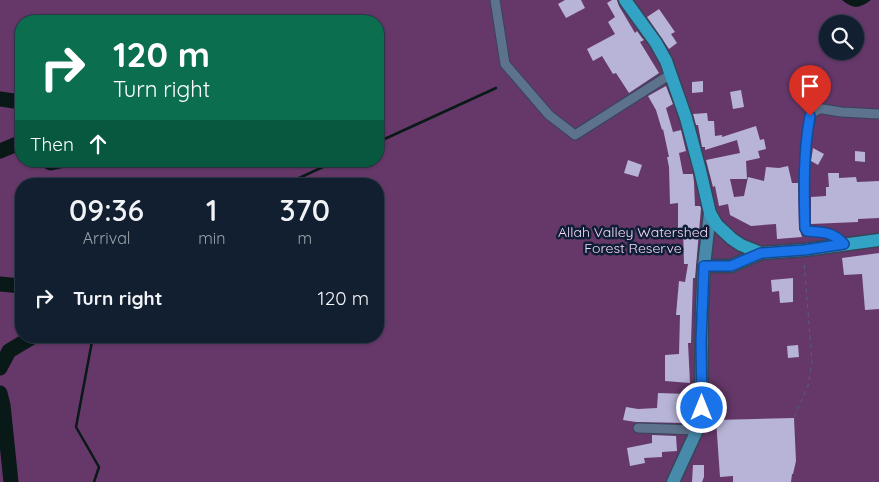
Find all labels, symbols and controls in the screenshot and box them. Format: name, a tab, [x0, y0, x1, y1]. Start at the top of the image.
map controls	[819, 15, 864, 60]
button: search	[819, 15, 864, 60]
text: 120 m	[113, 32, 210, 76]
icon: right	[30, 35, 95, 100]
pin	[789, 65, 831, 116]
icon: arrive	[796, 72, 824, 100]
text: Turn right	[113, 75, 210, 103]
icon: ahead	[84, 130, 112, 158]
text: Then	[30, 132, 74, 156]
text: 09:36	[69, 191, 144, 229]
text: 1	[206, 191, 218, 229]
text: 370	[280, 191, 330, 229]
park label: Allah Valley Watershed Forest Reserve	[558, 223, 708, 257]
text: Arrival	[83, 228, 131, 248]
text: min	[198, 228, 225, 248]
text: m	[297, 228, 312, 248]
icon: right	[30, 284, 58, 312]
text: Turn right	[73, 286, 162, 310]
text: 120 m	[318, 286, 369, 310]
position arrow	[675, 381, 727, 433]

